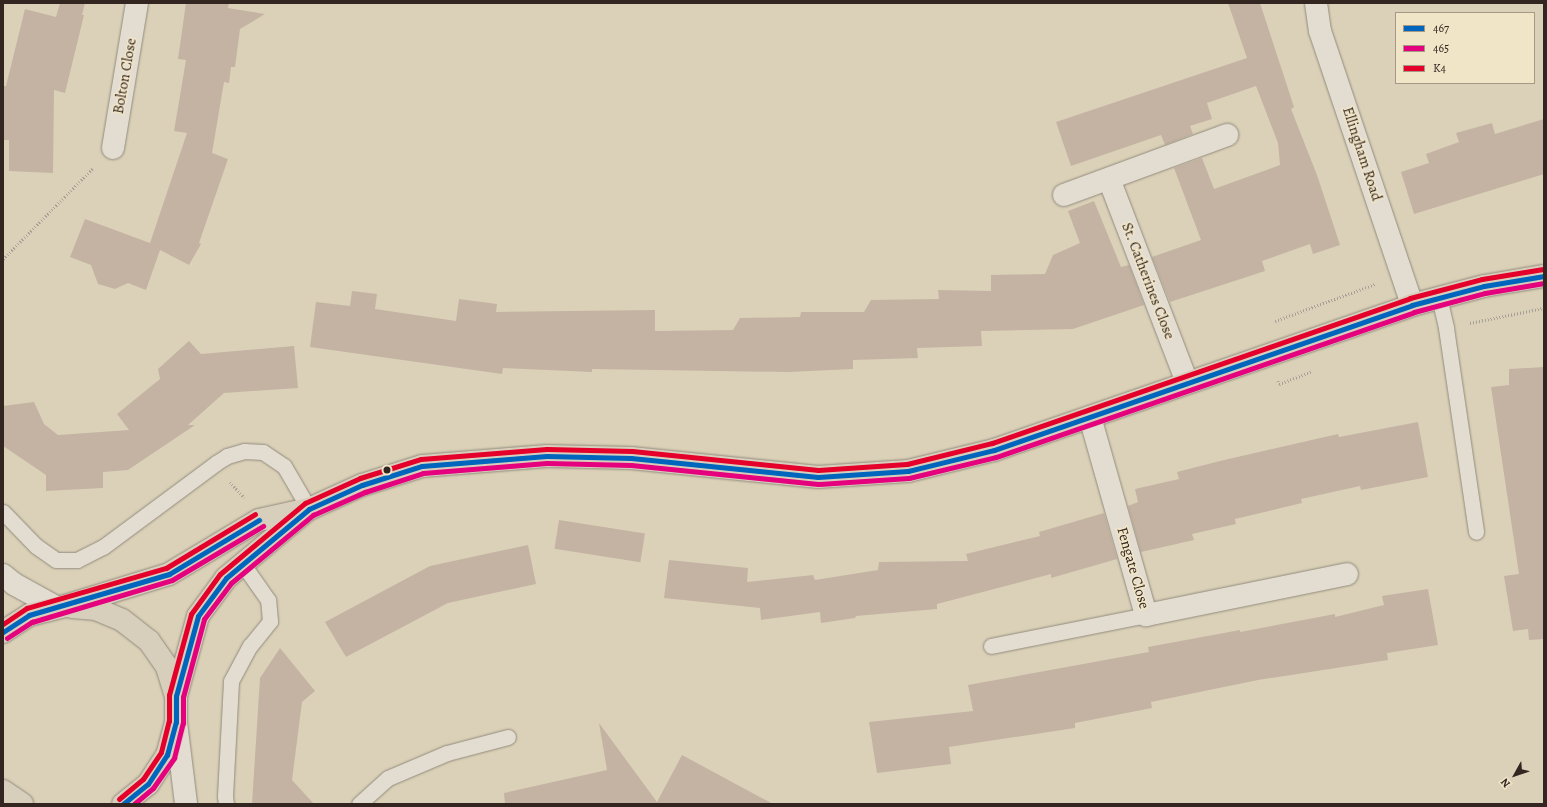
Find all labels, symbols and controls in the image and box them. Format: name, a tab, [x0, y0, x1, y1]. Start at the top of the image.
legend	[1395, 12, 1535, 84]
text: 467	[1433, 20, 1449, 36]
street label: Bolton Close	[109, 37, 141, 115]
text: 465	[1433, 40, 1449, 56]
text: K4	[1433, 60, 1446, 76]
street label: Ellingham Road	[1338, 105, 1386, 203]
street label: St. Catherines Close	[1117, 220, 1179, 342]
unlabelled marker	[382, 465, 392, 475]
street label: Fengate Close	[1113, 525, 1153, 611]
north arrow	[1495, 755, 1535, 795]
text: N	[1497, 775, 1514, 791]

